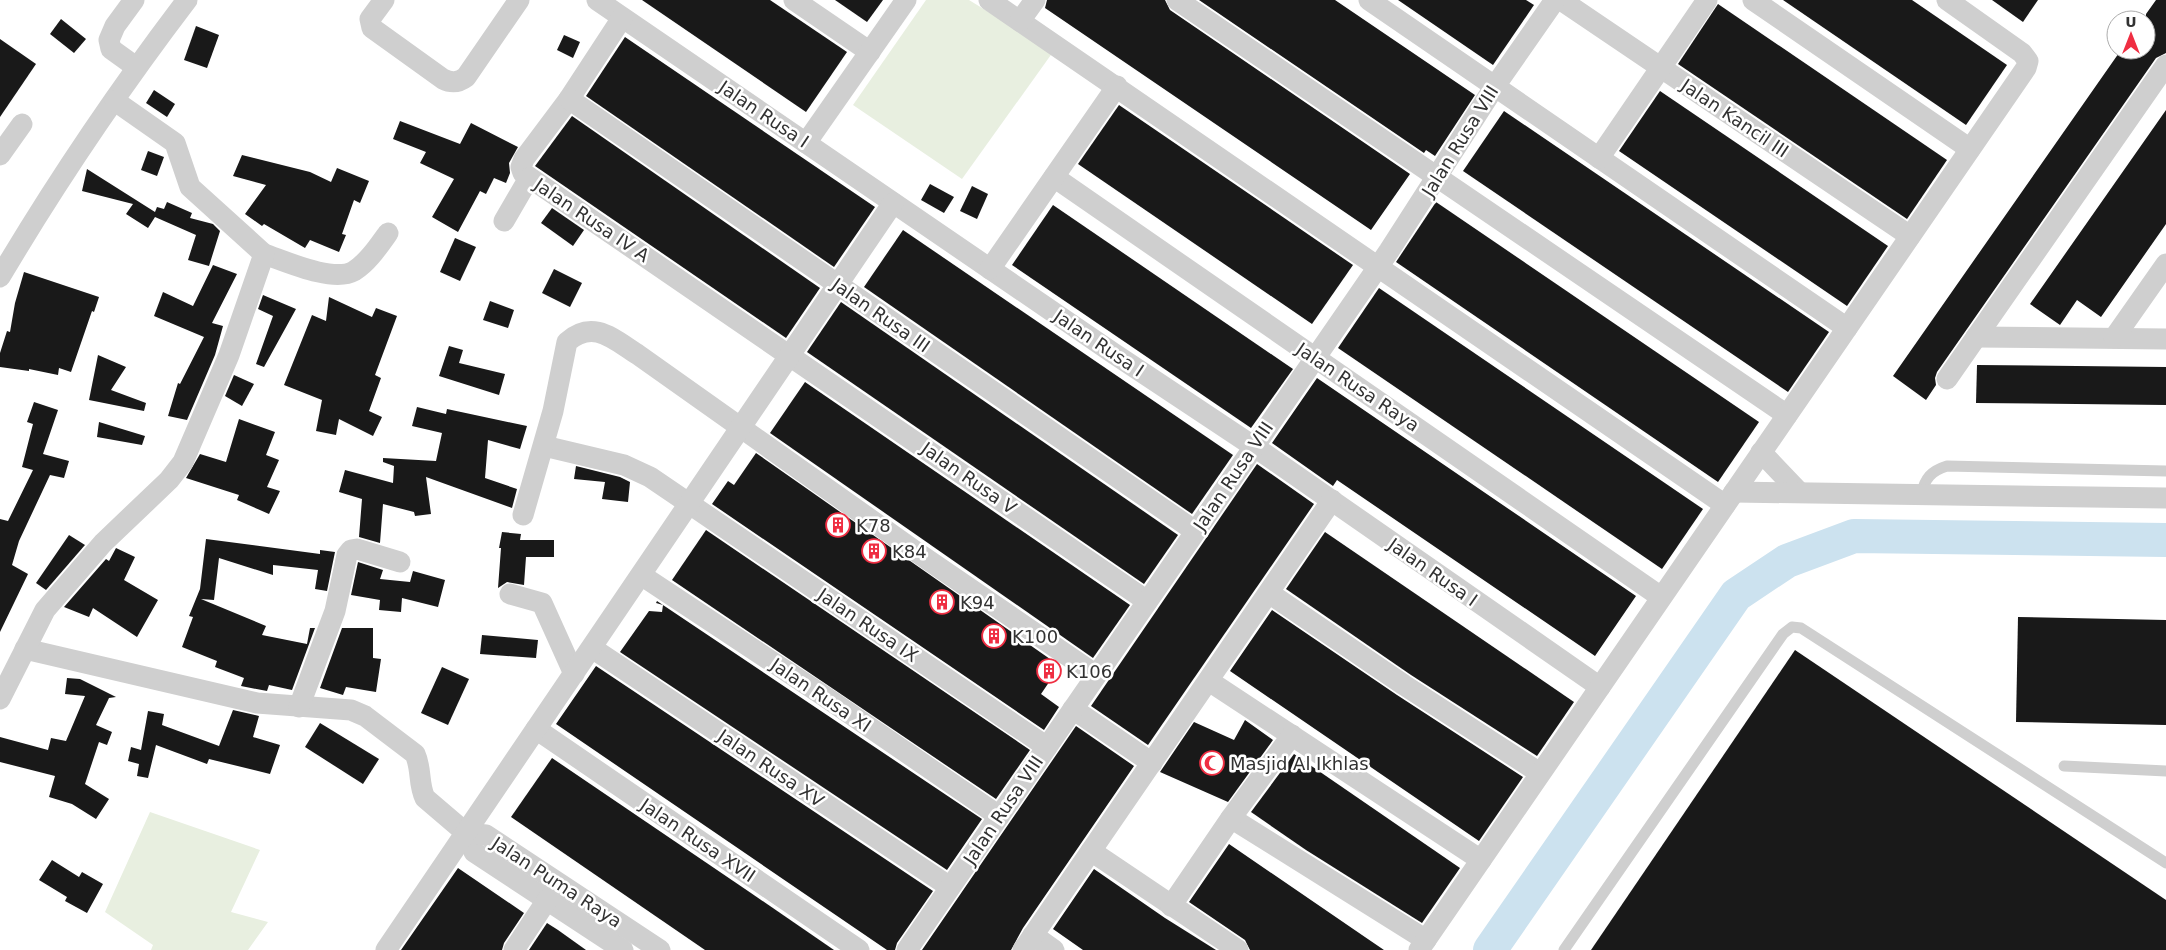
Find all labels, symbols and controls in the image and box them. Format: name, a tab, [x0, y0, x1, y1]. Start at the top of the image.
north arrow	[2106, 10, 2156, 60]
text: U	[2125, 14, 2137, 30]
street label: Jalan Kancil III	[1676, 74, 1793, 162]
street label: Jalan Rusa I	[714, 76, 813, 152]
street label: Jalan Rusa VIII	[1417, 82, 1503, 201]
street label: Jalan Rusa IV A	[530, 173, 654, 267]
street label: Jalan Rusa III	[827, 273, 934, 356]
street label: Jalan Rusa I	[1049, 305, 1148, 381]
street label: Jalan Rusa Raya	[1292, 338, 1423, 436]
street label: Jalan Rusa VIII	[1188, 417, 1277, 535]
street label: Jalan Rusa V	[917, 437, 1021, 519]
building icon: K78	[825, 512, 851, 538]
place label: K78	[856, 515, 891, 536]
street label: Jalan Rusa I	[1384, 533, 1482, 610]
building icon: K84	[861, 538, 887, 564]
place label: K84	[892, 541, 927, 562]
street label: Jalan Rusa IX	[813, 583, 922, 666]
building icon: K94	[929, 589, 955, 615]
place label: K94	[960, 592, 995, 613]
building icon: K100	[981, 623, 1007, 649]
place label: K100	[1012, 626, 1058, 647]
street label: Jalan Rusa XI	[766, 653, 875, 736]
building icon: K106	[1036, 658, 1062, 684]
place label: K106	[1066, 661, 1112, 682]
street label: Jalan Rusa XV	[713, 724, 829, 812]
mosque icon: Masjid Al Ikhlas	[1199, 750, 1225, 776]
street label: Jalan Rusa VIII	[958, 751, 1047, 869]
place label: Masjid Al Ikhlas	[1230, 753, 1369, 774]
street label: Jalan Rusa XVII	[636, 793, 759, 886]
street label: Jalan Puma Raya	[487, 832, 626, 932]

